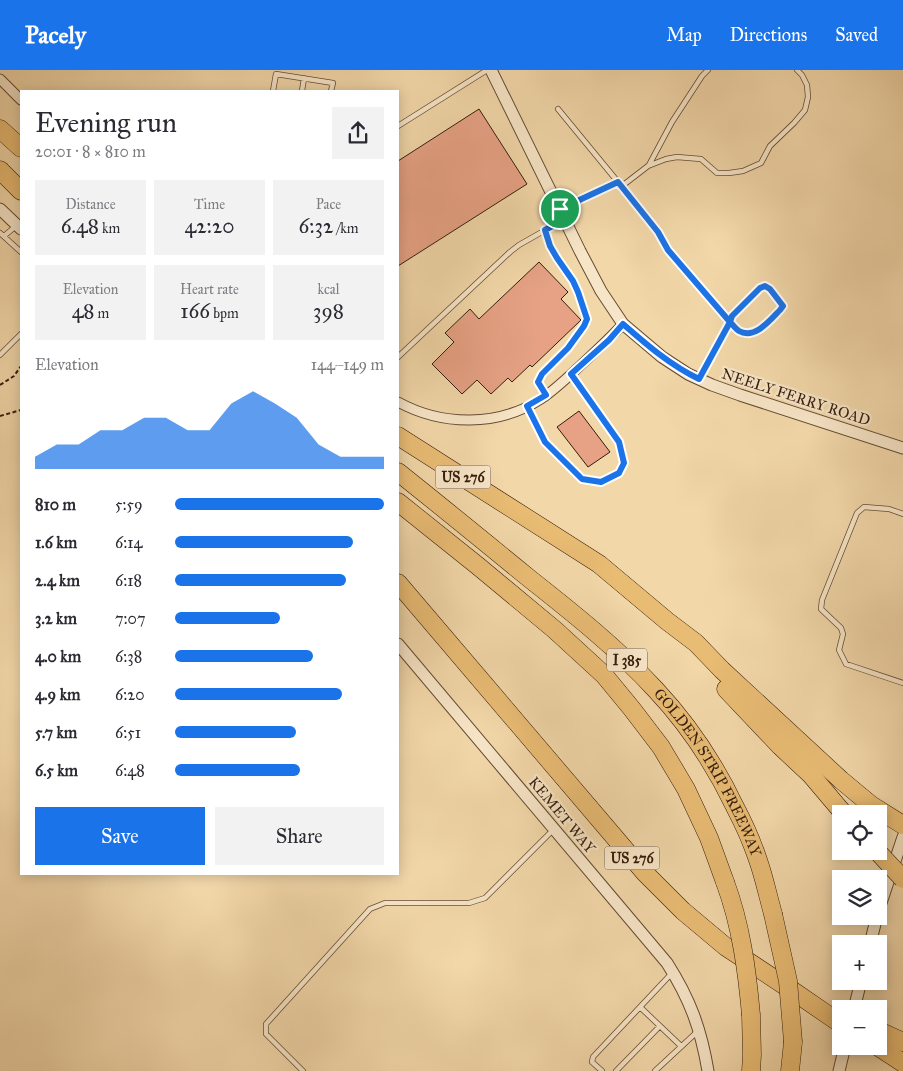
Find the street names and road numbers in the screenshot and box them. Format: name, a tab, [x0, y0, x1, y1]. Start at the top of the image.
street label: NEELY FERRY ROAD	[719, 364, 873, 430]
road number: US 276	[436, 466, 490, 488]
road number: I 385	[607, 648, 647, 672]
street label: GOLDEN STRIP FREEWAY	[650, 685, 765, 859]
street label: KEMET WAY	[525, 773, 599, 857]
road number: US 276	[604, 846, 660, 870]

